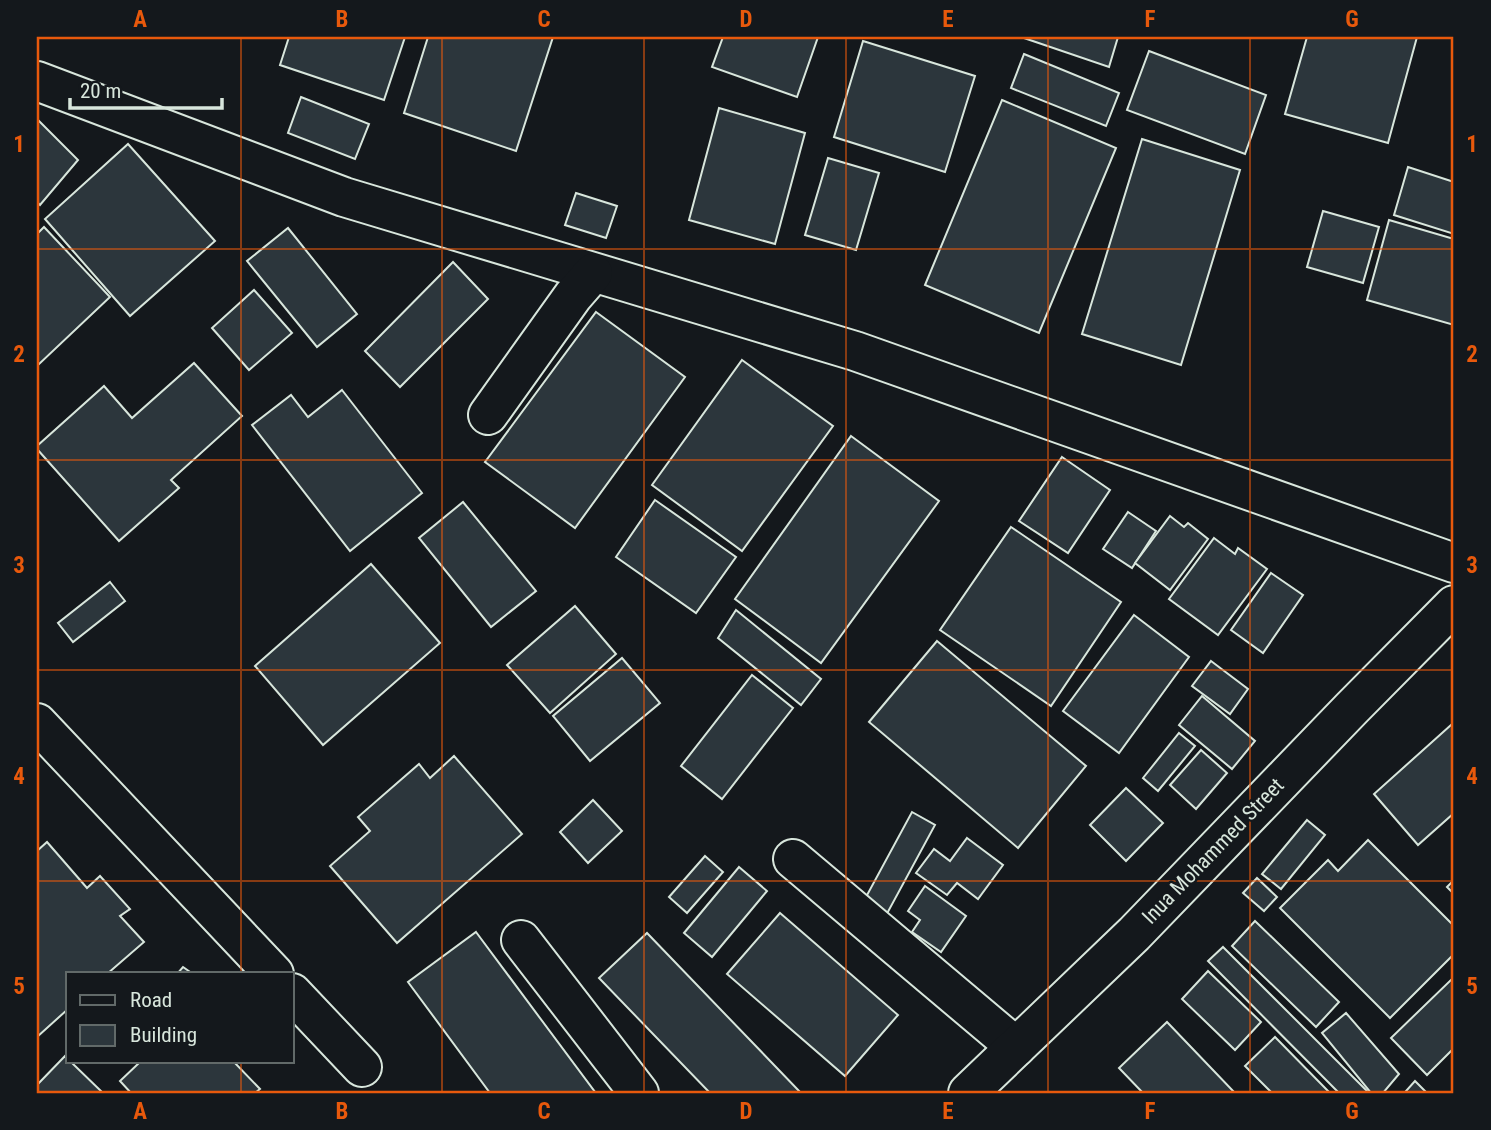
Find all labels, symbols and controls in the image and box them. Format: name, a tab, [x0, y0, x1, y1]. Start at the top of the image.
text: A	[133, 6, 147, 33]
text: B	[336, 6, 348, 33]
text: C	[537, 6, 551, 33]
text: D	[740, 6, 753, 33]
text: E	[942, 6, 954, 33]
text: F	[1145, 6, 1156, 33]
text: G	[1345, 6, 1359, 33]
scale bar	[70, 66, 222, 110]
text: 20 m	[80, 79, 121, 103]
text: 1	[13, 131, 25, 158]
text: 1	[1466, 131, 1478, 158]
text: 2	[13, 341, 25, 368]
text: 2	[1466, 341, 1478, 368]
text: 3	[13, 552, 25, 579]
text: 3	[1466, 552, 1478, 579]
text: 4	[13, 763, 25, 790]
text: 4	[1466, 763, 1478, 790]
street label: Inua Mohammed Street	[1137, 773, 1289, 929]
legend	[66, 972, 294, 1064]
text: 5	[13, 973, 25, 1000]
text: 5	[1466, 973, 1478, 1000]
text: Road	[130, 988, 172, 1012]
text: Building	[130, 1023, 197, 1047]
text: A	[133, 1098, 147, 1125]
text: B	[336, 1098, 348, 1125]
text: C	[537, 1098, 551, 1125]
text: D	[740, 1098, 753, 1125]
text: E	[942, 1098, 954, 1125]
text: F	[1145, 1098, 1156, 1125]
text: G	[1345, 1098, 1359, 1125]

